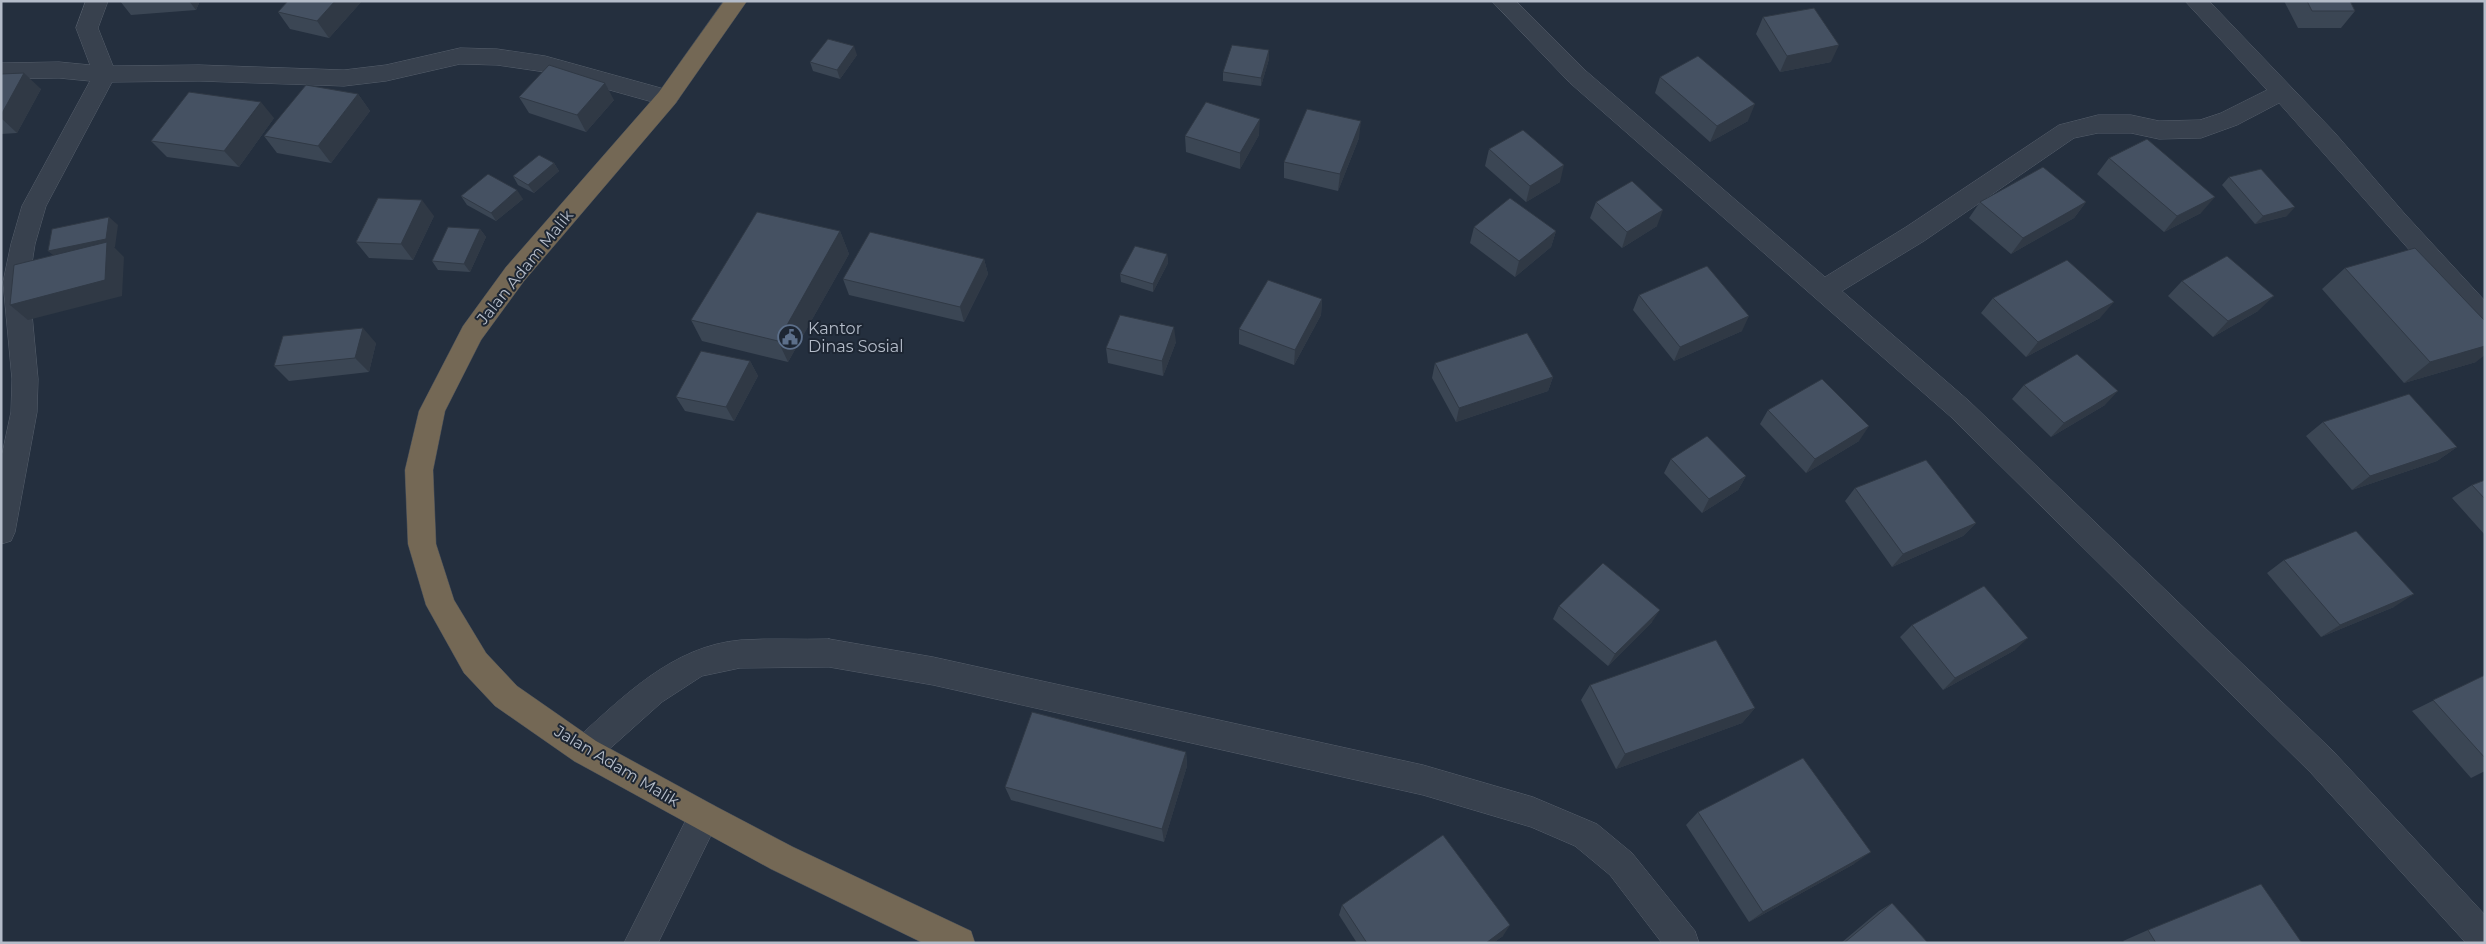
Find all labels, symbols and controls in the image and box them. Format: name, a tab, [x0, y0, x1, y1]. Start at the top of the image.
street label: Jalan Adam Malik	[472, 206, 577, 329]
place label: Kantor Dinas Sosial	[808, 319, 904, 356]
public building icon: Kantor Dinas Sosial	[777, 324, 803, 350]
street label: Jalan Adam Malik	[550, 721, 683, 811]

